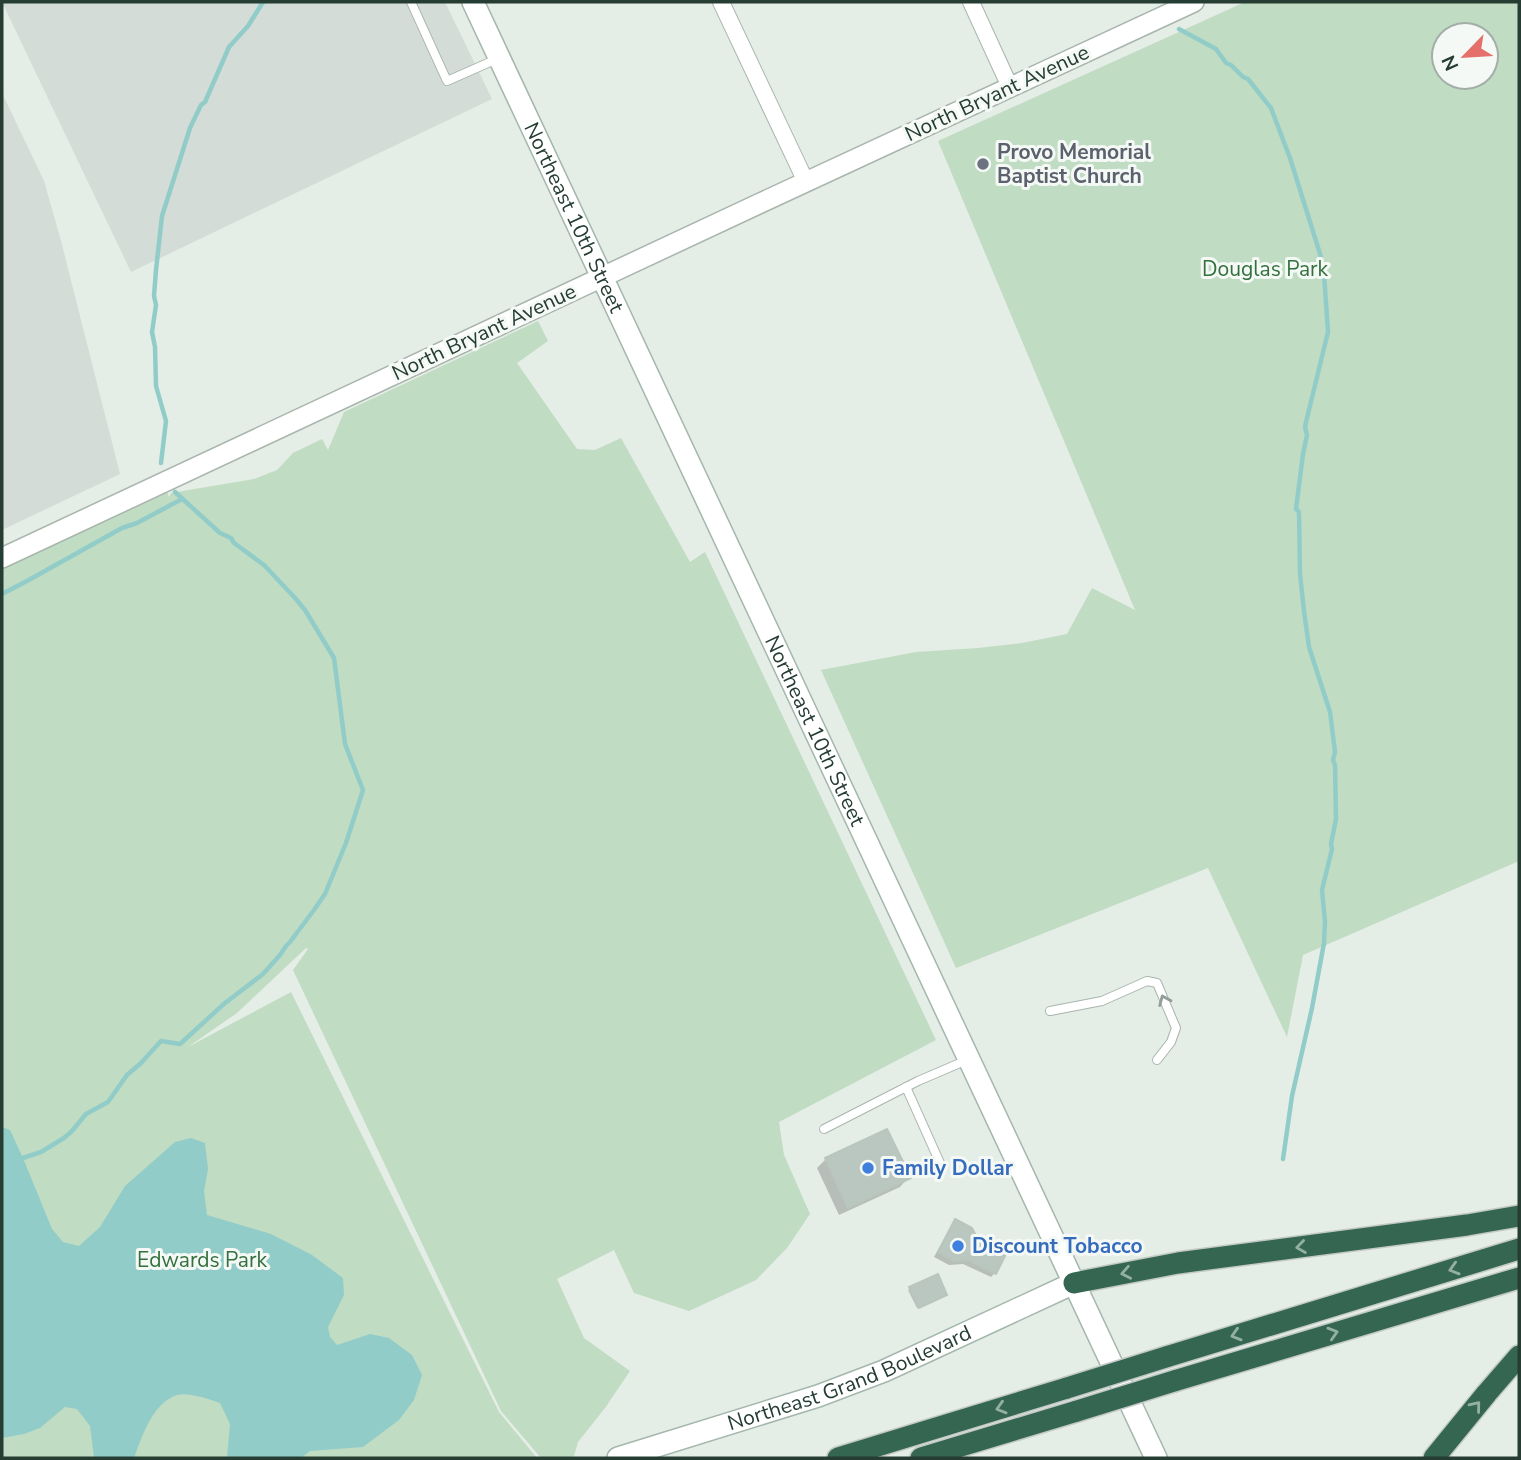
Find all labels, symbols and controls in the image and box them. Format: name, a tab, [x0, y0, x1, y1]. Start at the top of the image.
north arrow	[1430, 21, 1500, 91]
street label: North Bryant Avenue	[900, 38, 1094, 148]
text: N	[1436, 51, 1465, 75]
street label: Northeast 10th Street	[517, 118, 631, 318]
place label: Provo Memorial Baptist Church	[997, 138, 1151, 190]
marker: Provo Memorial Baptist Church	[975, 156, 991, 172]
park label: Douglas Park	[1202, 255, 1329, 283]
street label: North Bryant Avenue	[387, 277, 581, 387]
street label: Northeast 10th Street	[758, 631, 872, 831]
one-way arrow	[1158, 994, 1172, 1007]
place label: Family Dollar	[882, 1154, 1014, 1182]
marker: Family Dollar	[860, 1160, 876, 1176]
place label: Discount Tobacco	[972, 1232, 1143, 1260]
marker: Discount Tobacco	[950, 1238, 966, 1254]
one-way arrow	[1295, 1239, 1307, 1254]
park label: Edwards Park	[137, 1246, 268, 1274]
one-way arrow	[1448, 1260, 1460, 1275]
one-way arrow	[1120, 1265, 1132, 1280]
street label: Northeast Grand Boulevard	[724, 1318, 976, 1437]
one-way arrow	[1231, 1327, 1243, 1342]
one-way arrow	[1327, 1327, 1339, 1342]
one-way arrow	[996, 1399, 1008, 1414]
one-way arrow	[1468, 1402, 1480, 1415]

